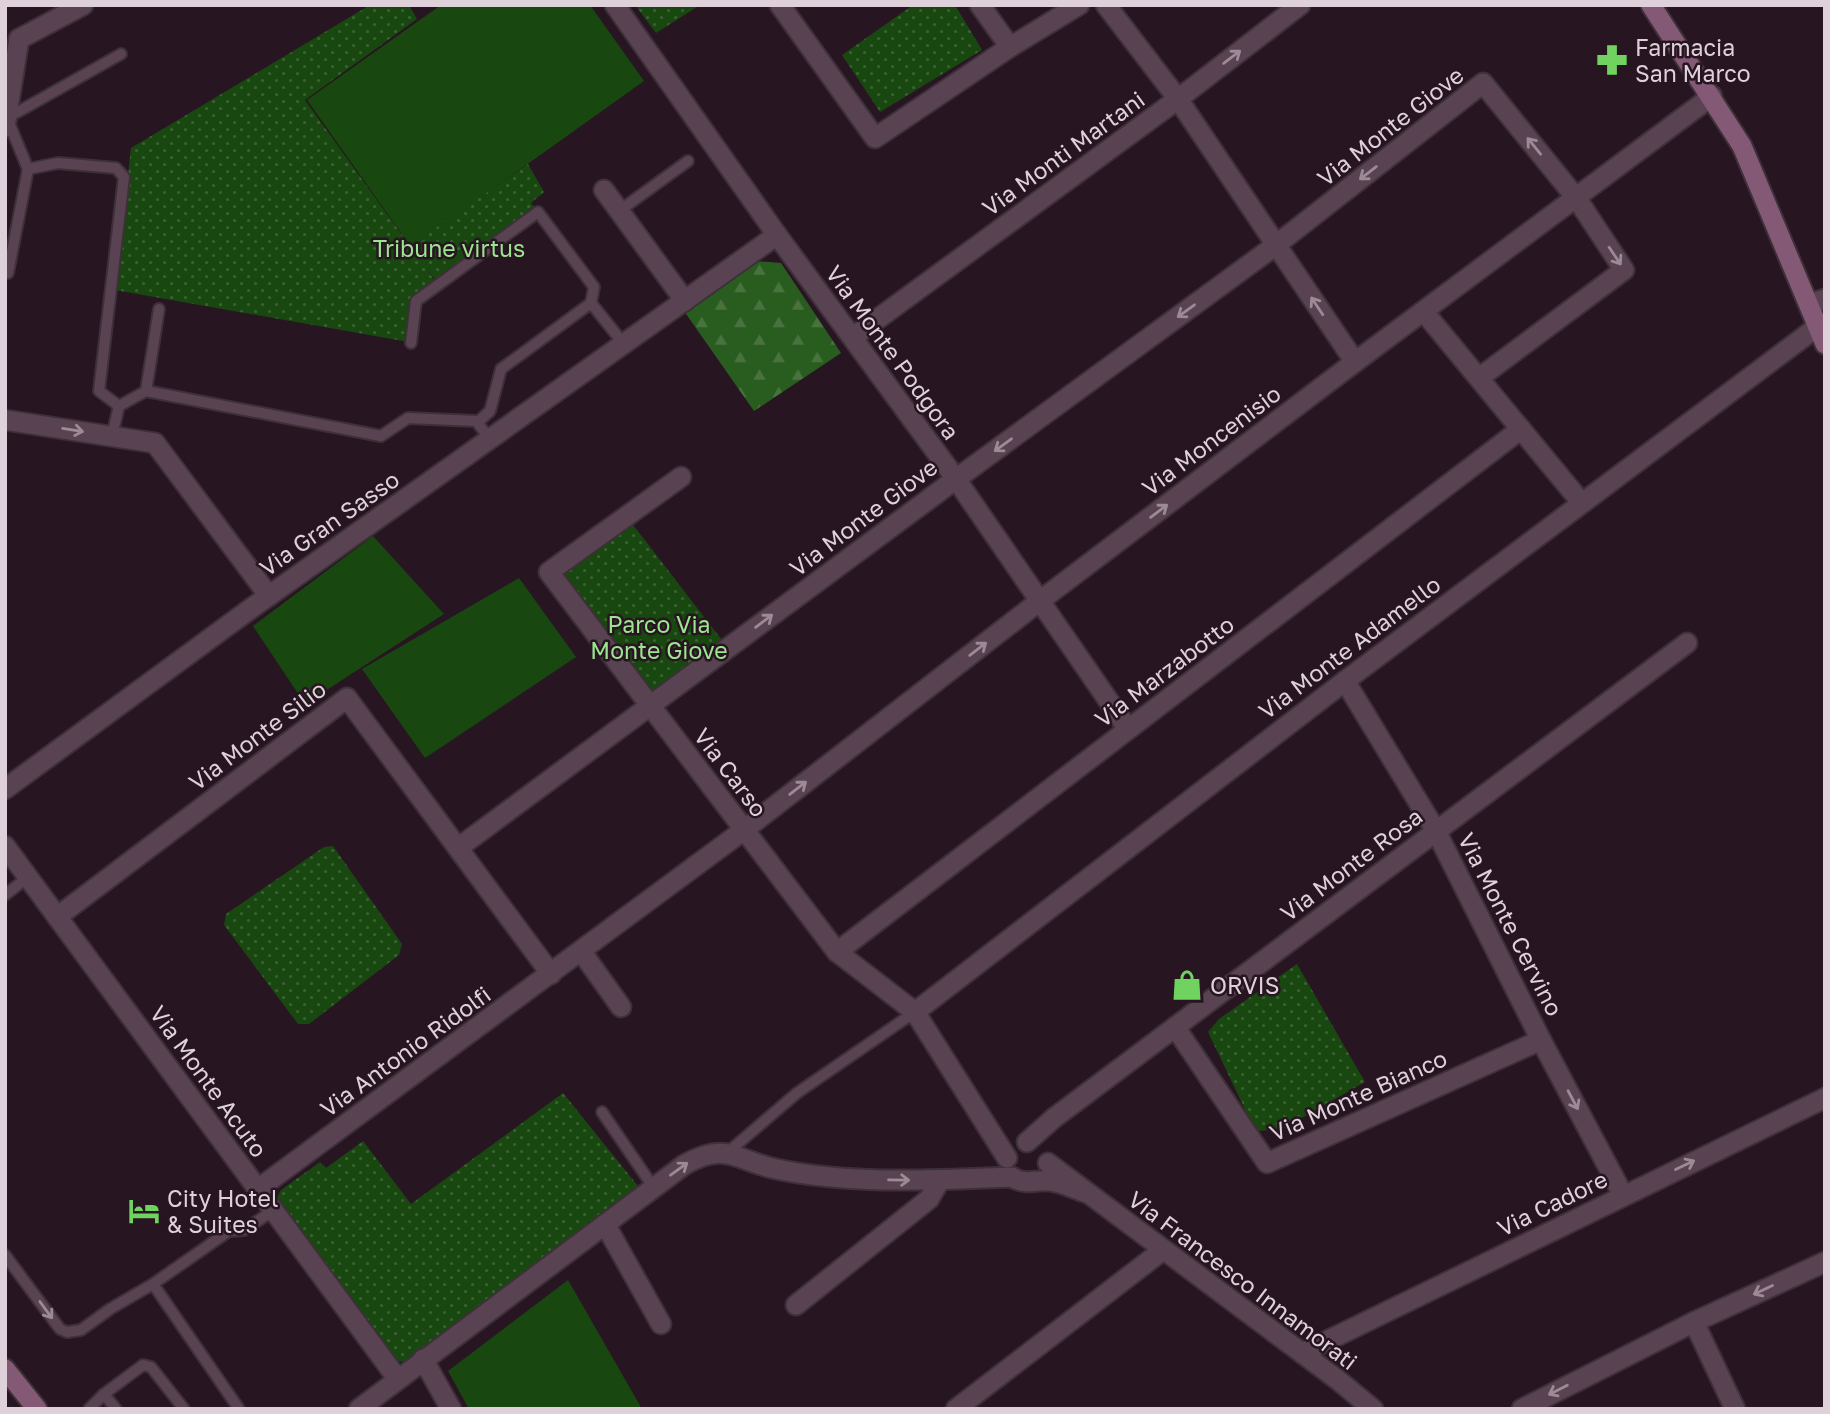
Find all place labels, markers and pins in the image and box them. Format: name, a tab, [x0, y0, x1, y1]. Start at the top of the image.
place label: Farmacia San Marco	[1635, 33, 1750, 87]
pharmacy icon: Farmacia San Marco	[1595, 43, 1629, 77]
shop icon: ORVIS	[1170, 968, 1204, 1002]
place label: ORVIS	[1210, 971, 1280, 999]
place label: City Hotel & Suites	[167, 1184, 278, 1238]
hotel icon: City Hotel & Suites	[127, 1194, 161, 1228]

